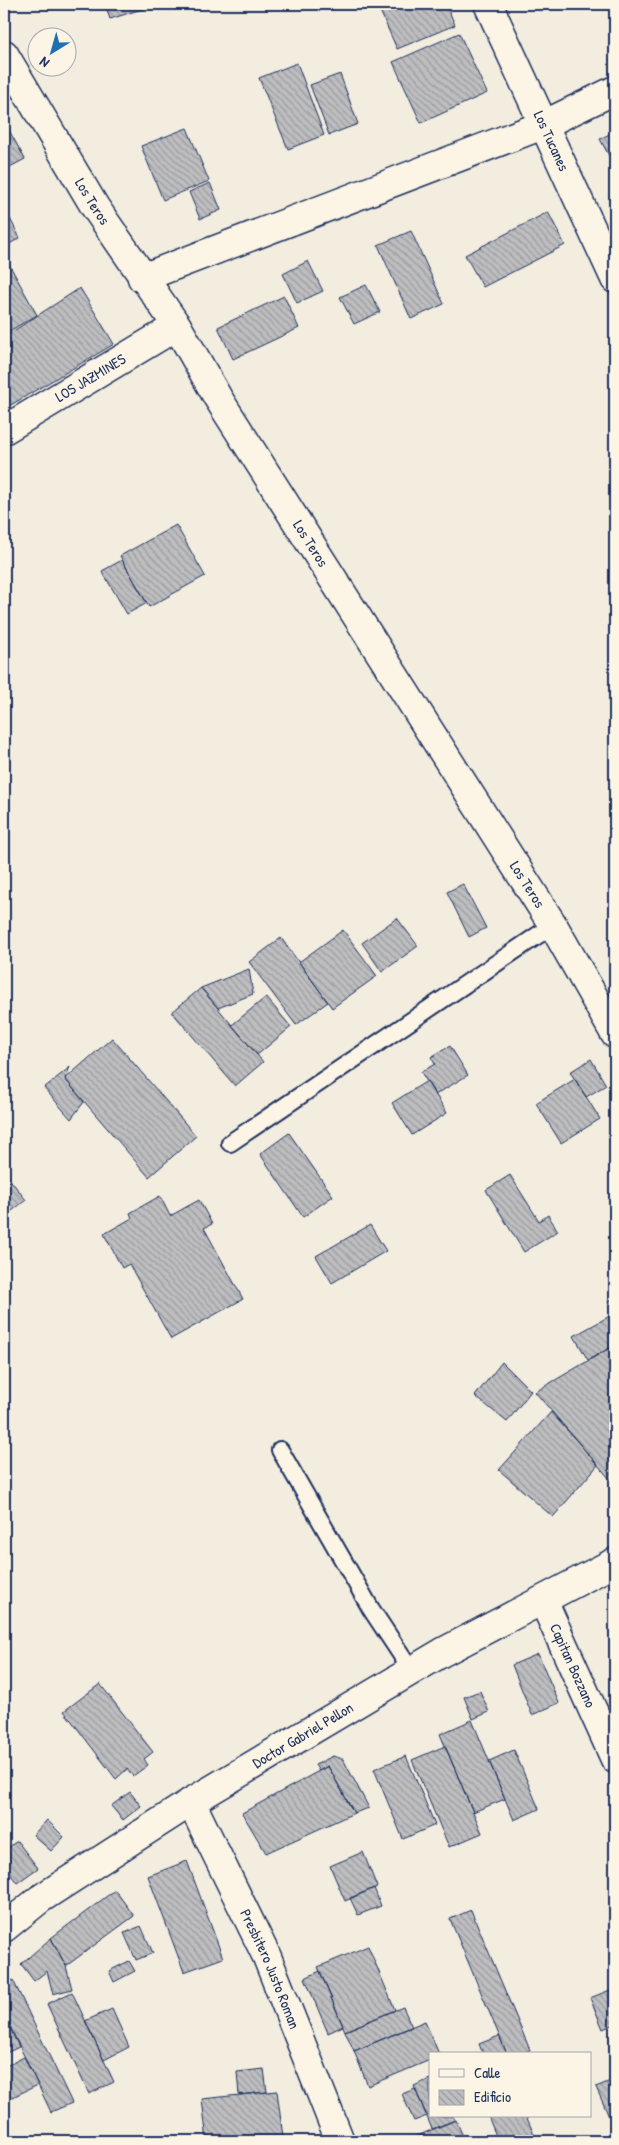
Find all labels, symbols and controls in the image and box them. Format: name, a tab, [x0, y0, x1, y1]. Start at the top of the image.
north arrow	[28, 28, 78, 78]
text: N	[35, 53, 53, 73]
street label: Los Tucanes	[529, 107, 575, 175]
street label: Los Teros	[70, 174, 115, 229]
street label: LOS JAZMINES	[51, 348, 130, 407]
street label: Los Teros	[288, 516, 334, 571]
street label: Los Teros	[505, 857, 551, 912]
street label: Capitan Bozzano	[545, 1620, 601, 1711]
street label: Doctor Gabriel Pellon	[248, 1697, 357, 1773]
street label: Presbitero Justo Roman	[235, 1906, 306, 2032]
legend	[429, 2052, 592, 2118]
text: Calle	[474, 2062, 501, 2083]
text: Edificio	[474, 2086, 511, 2107]

